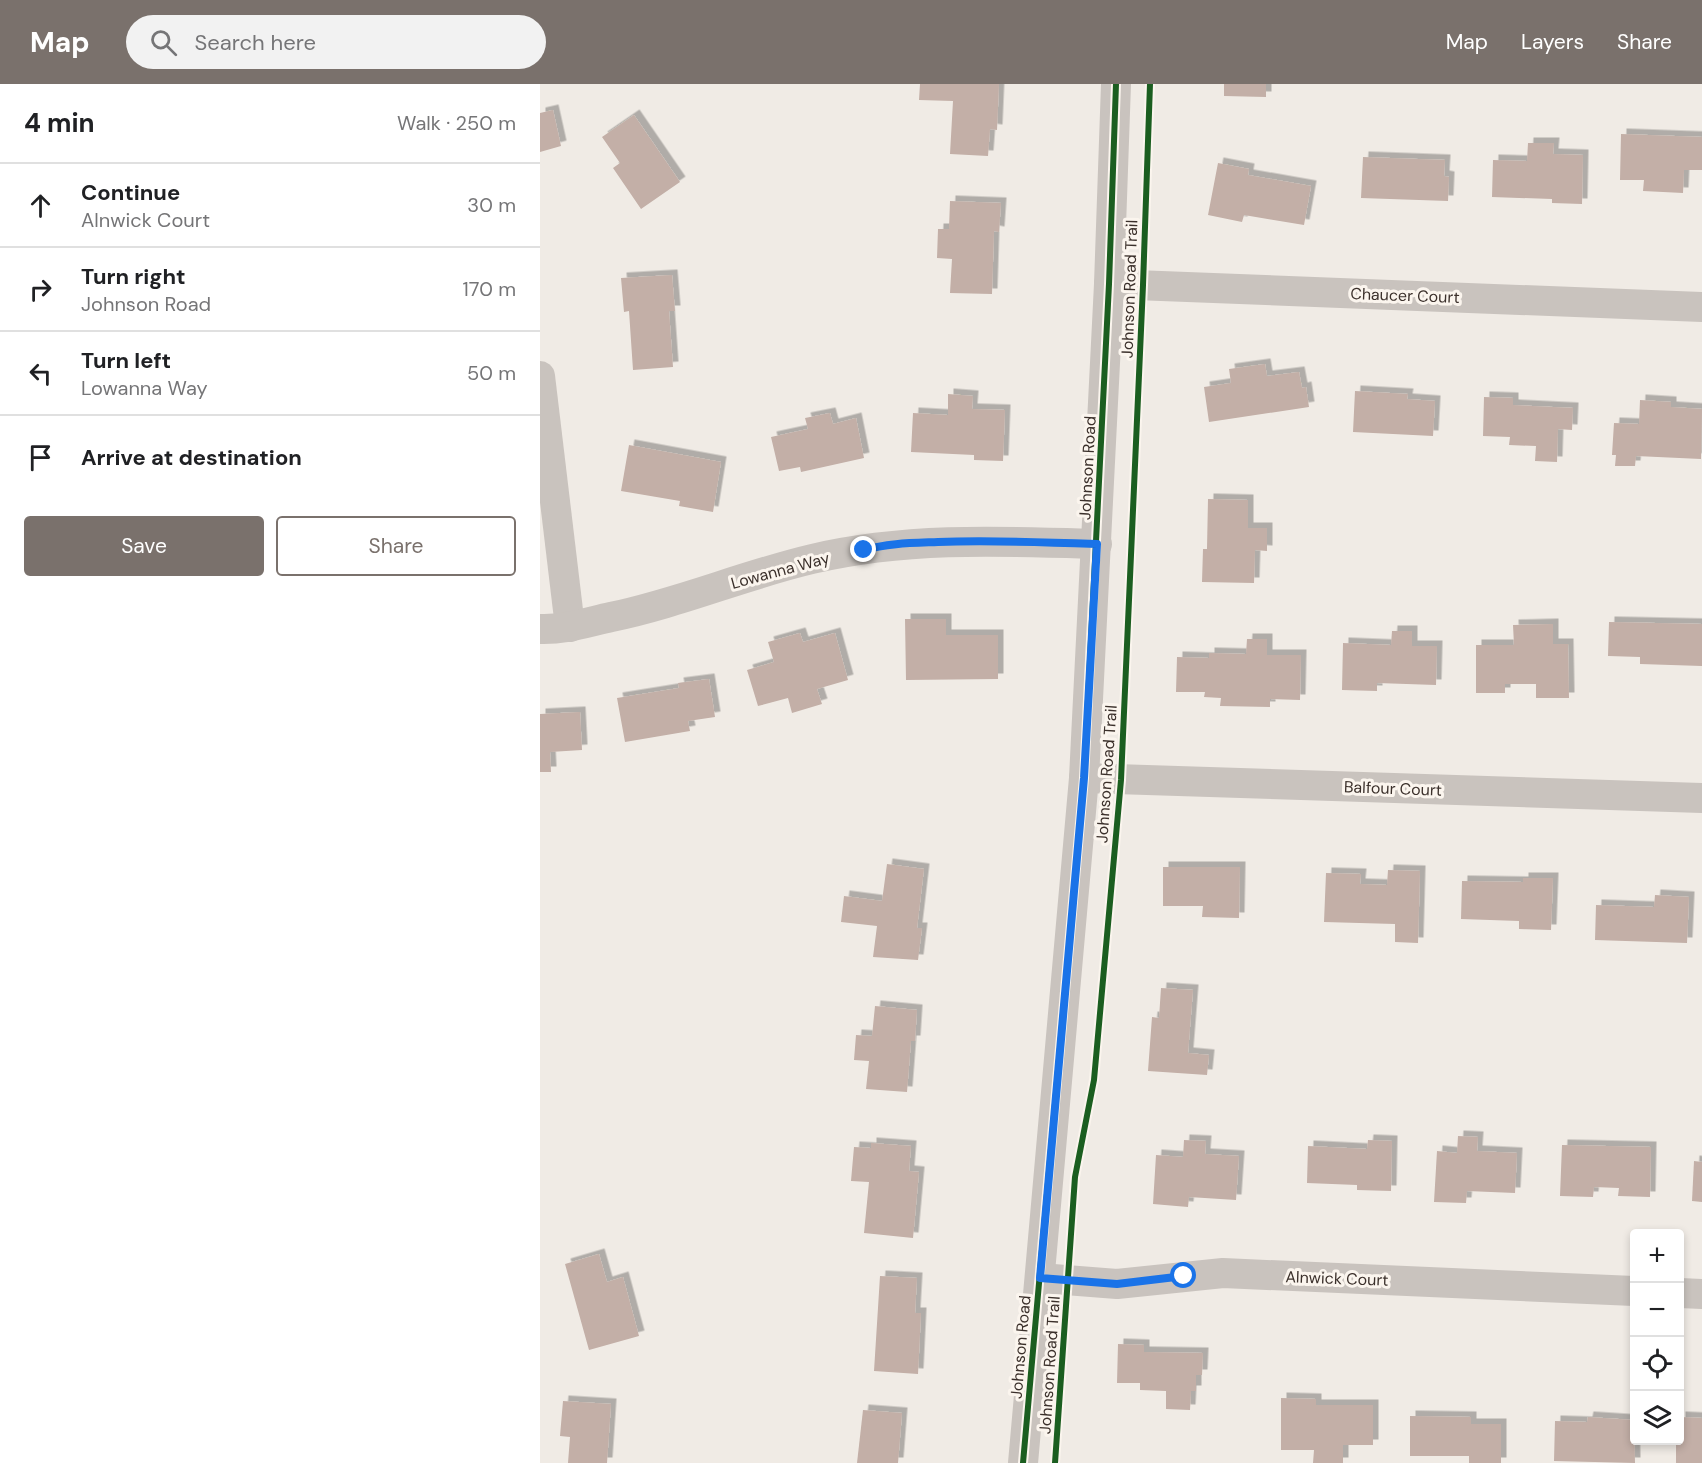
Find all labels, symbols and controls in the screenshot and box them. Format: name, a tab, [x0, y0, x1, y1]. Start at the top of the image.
search box	[126, 15, 546, 69]
text: Map	[30, 24, 90, 61]
icon: search	[147, 26, 180, 59]
text: Search here	[195, 28, 316, 57]
text: Map	[1446, 28, 1488, 56]
text: Layers	[1521, 28, 1584, 56]
text: Share	[1617, 28, 1672, 56]
text: 4 min	[24, 106, 95, 140]
text: Walk · 250 m	[397, 110, 516, 136]
text: Continue	[81, 178, 180, 207]
icon: ahead	[24, 189, 57, 222]
text: 30 m	[467, 192, 516, 218]
text: Alnwick Court	[81, 207, 210, 233]
street label: Johnson Road Trail	[1117, 219, 1142, 359]
text: Turn right	[81, 262, 186, 291]
icon: right	[24, 273, 57, 306]
text: 170 m	[463, 276, 516, 302]
street label: Chaucer Court	[1350, 283, 1460, 308]
text: Johnson Road	[81, 291, 211, 317]
text: Turn left	[81, 346, 171, 375]
icon: left	[24, 357, 57, 390]
text: 50 m	[467, 360, 516, 386]
text: Lowanna Way	[81, 375, 208, 401]
street label: Johnson Road	[1074, 415, 1101, 521]
icon: arrive	[24, 441, 57, 474]
text: Arrive at destination	[81, 443, 302, 472]
button: Save	[24, 516, 264, 576]
button: Share	[276, 516, 516, 576]
route end	[850, 536, 876, 562]
street label: Lowanna Way	[728, 547, 832, 594]
street label: Johnson Road Trail	[1091, 704, 1122, 844]
street label: Balfour Court	[1344, 776, 1442, 801]
map controls	[1630, 1229, 1684, 1445]
button: +	[1630, 1229, 1684, 1283]
route start	[1170, 1262, 1196, 1288]
street label: Alnwick Court	[1285, 1266, 1389, 1291]
button: −	[1630, 1283, 1684, 1337]
street label: Johnson Road	[1006, 1294, 1035, 1400]
street label: Johnson Road Trail	[1034, 1295, 1065, 1435]
button: locate	[1630, 1337, 1684, 1391]
button: layers	[1630, 1391, 1684, 1445]

